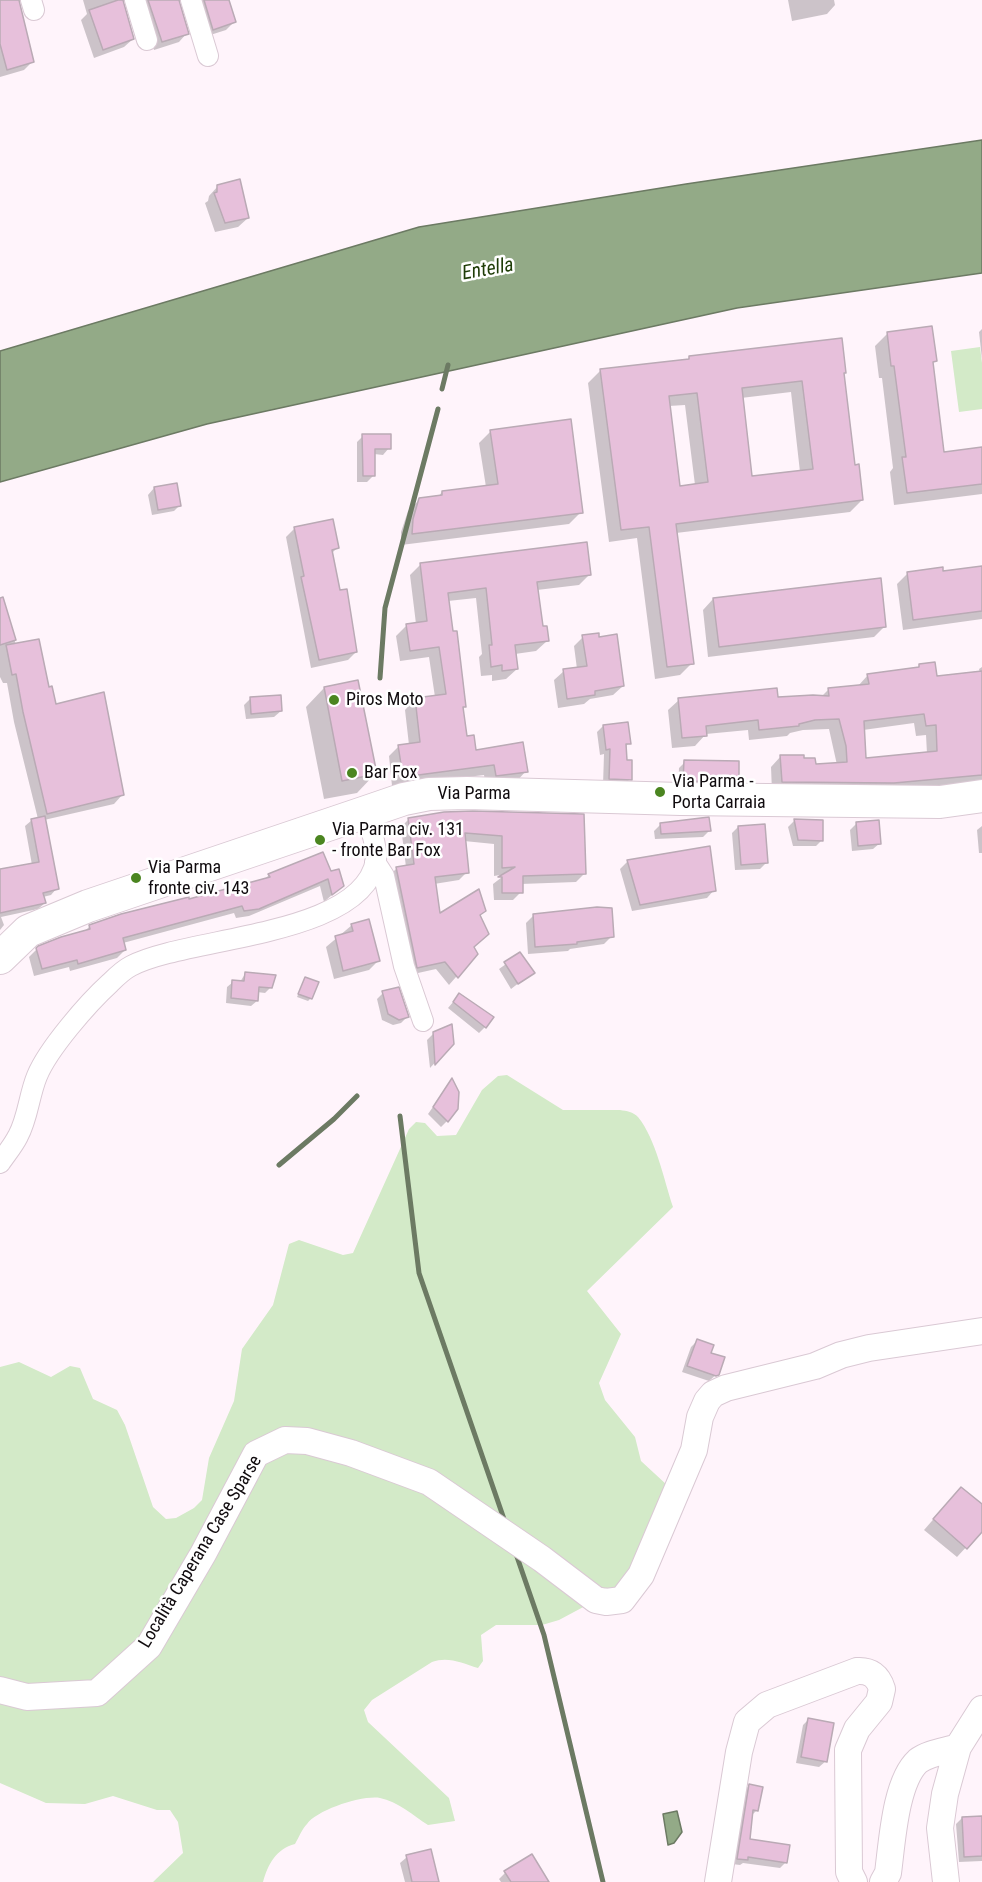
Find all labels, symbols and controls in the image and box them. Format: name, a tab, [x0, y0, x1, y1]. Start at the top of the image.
water label: Entella	[460, 254, 516, 286]
place label: Piros Moto	[346, 689, 424, 711]
marker: Piros Moto	[327, 693, 341, 707]
place label: Bar Fox	[364, 762, 417, 784]
marker: Bar Fox	[345, 766, 359, 780]
place label: Via Parma - Porta Carraia	[672, 771, 766, 814]
street label: Via Parma	[437, 783, 511, 805]
marker: Via Parma - Porta Carraia	[653, 785, 667, 799]
place label: Via Parma civ. 131 - fronte Bar Fox	[332, 819, 464, 862]
marker: Via Parma civ. 131 - fronte Bar Fox	[313, 833, 327, 847]
place label: Via Parma fronte civ. 143	[148, 857, 249, 900]
marker: Via Parma fronte civ. 143	[129, 871, 143, 885]
street label: Località Caperana Case Sparse	[135, 1452, 267, 1652]

